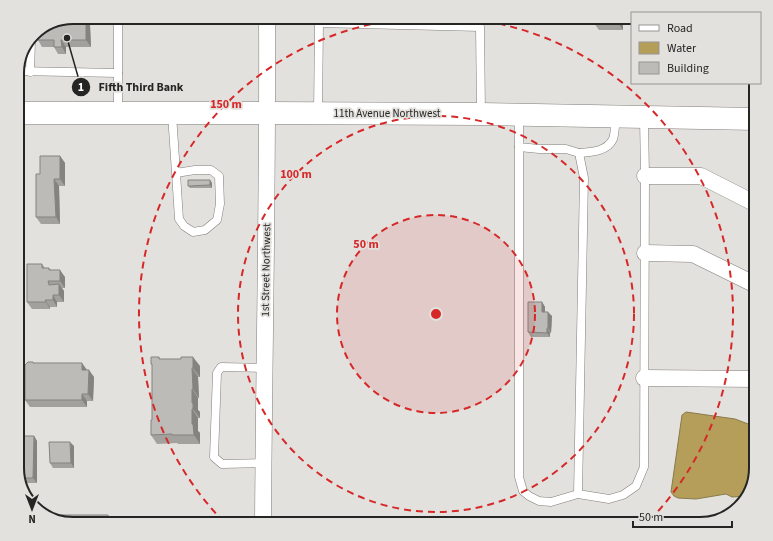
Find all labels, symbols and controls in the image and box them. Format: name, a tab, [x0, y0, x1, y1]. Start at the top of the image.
legend	[631, 12, 761, 84]
text: Road	[667, 20, 693, 37]
text: Water	[667, 40, 697, 57]
text: Building	[667, 60, 709, 77]
callout: Fifth Third Bank	[71, 75, 192, 99]
text: 1	[78, 79, 84, 96]
text: Fifth Third Bank	[99, 79, 184, 96]
text: 150 m	[210, 96, 242, 113]
street label: 11th Avenue Northwest	[334, 106, 441, 121]
text: 100 m	[280, 166, 312, 183]
street label: 1st Street Northwest	[258, 223, 274, 317]
text: 50 m	[353, 236, 379, 253]
centre of rings	[429, 307, 443, 321]
north arrow	[12, 489, 52, 529]
scale bar	[633, 503, 732, 529]
text: 50 m	[639, 509, 663, 526]
text: N	[28, 511, 36, 526]

